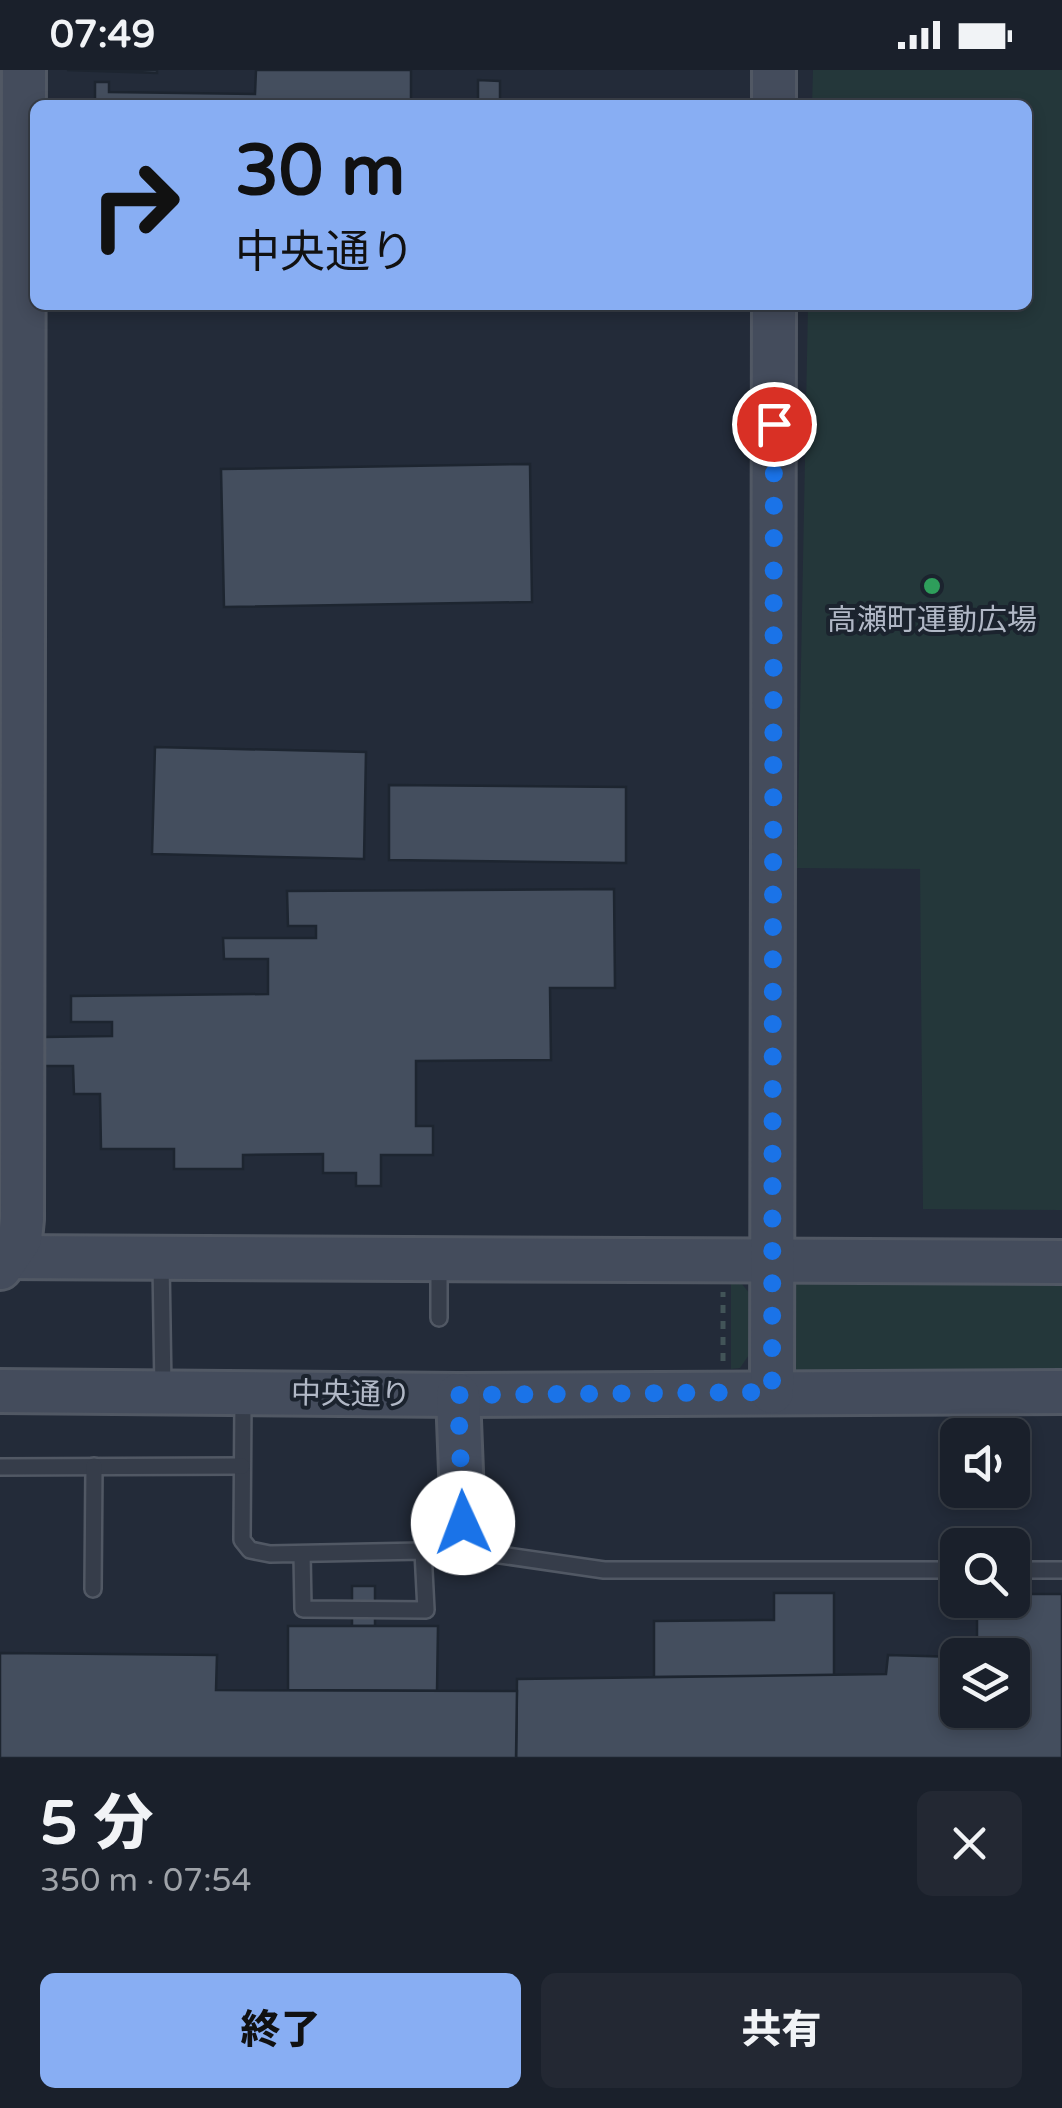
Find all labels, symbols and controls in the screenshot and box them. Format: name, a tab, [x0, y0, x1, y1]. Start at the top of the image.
text: 07:49	[50, 12, 155, 58]
text: 30 m	[235, 130, 405, 214]
icon: right	[70, 140, 200, 270]
text: 中央通り	[235, 226, 415, 280]
pin	[732, 382, 817, 467]
icon: arrive	[747, 397, 802, 452]
marker: 高瀬町運動広場	[921, 575, 943, 597]
place label: 高瀬町運動広場	[827, 602, 1037, 639]
street label: 中央通り	[291, 1375, 411, 1414]
map controls	[940, 1418, 1030, 1728]
button: sound	[940, 1418, 1030, 1508]
position arrow	[411, 1471, 515, 1575]
button: search	[940, 1528, 1030, 1618]
button: layers	[940, 1638, 1030, 1728]
text: 5 分	[40, 1788, 153, 1860]
button: close	[917, 1791, 1022, 1896]
text: 350 m · 07:54	[40, 1862, 252, 1900]
button: 終了	[40, 1973, 521, 2088]
button: 共有	[541, 1973, 1022, 2088]

